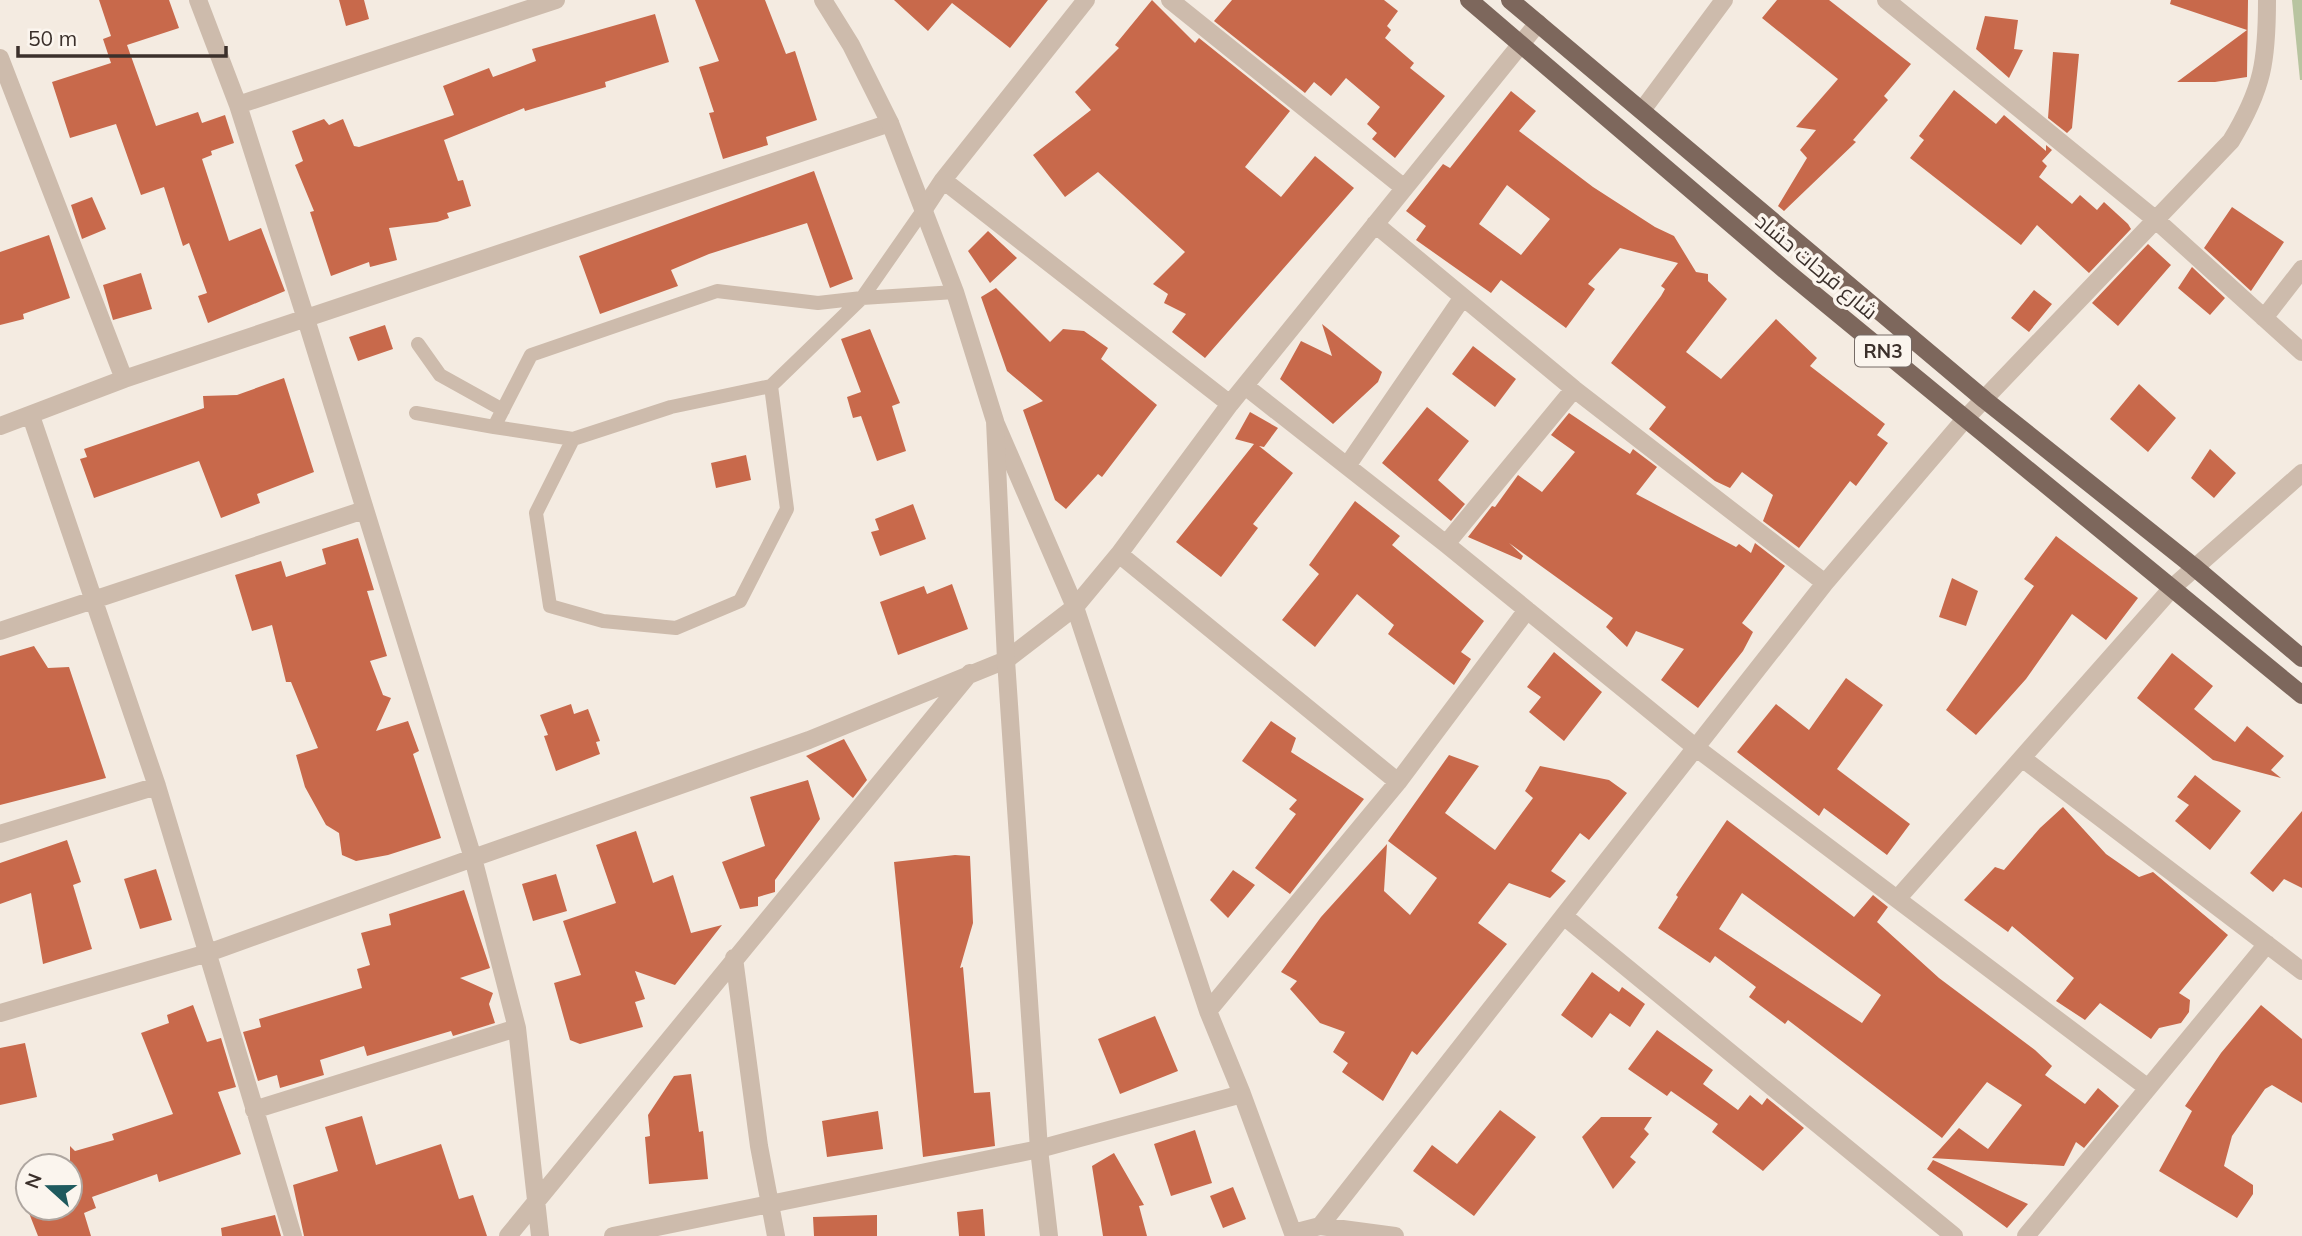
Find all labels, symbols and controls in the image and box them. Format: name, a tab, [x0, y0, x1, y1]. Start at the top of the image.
scale bar	[18, 14, 226, 58]
text: 50 m	[28, 25, 77, 51]
street label: شارع فرحات حشاد	[1749, 207, 1883, 326]
road number: RN3	[1855, 336, 1911, 366]
north arrow	[14, 1152, 84, 1222]
text: N	[19, 1170, 47, 1192]

